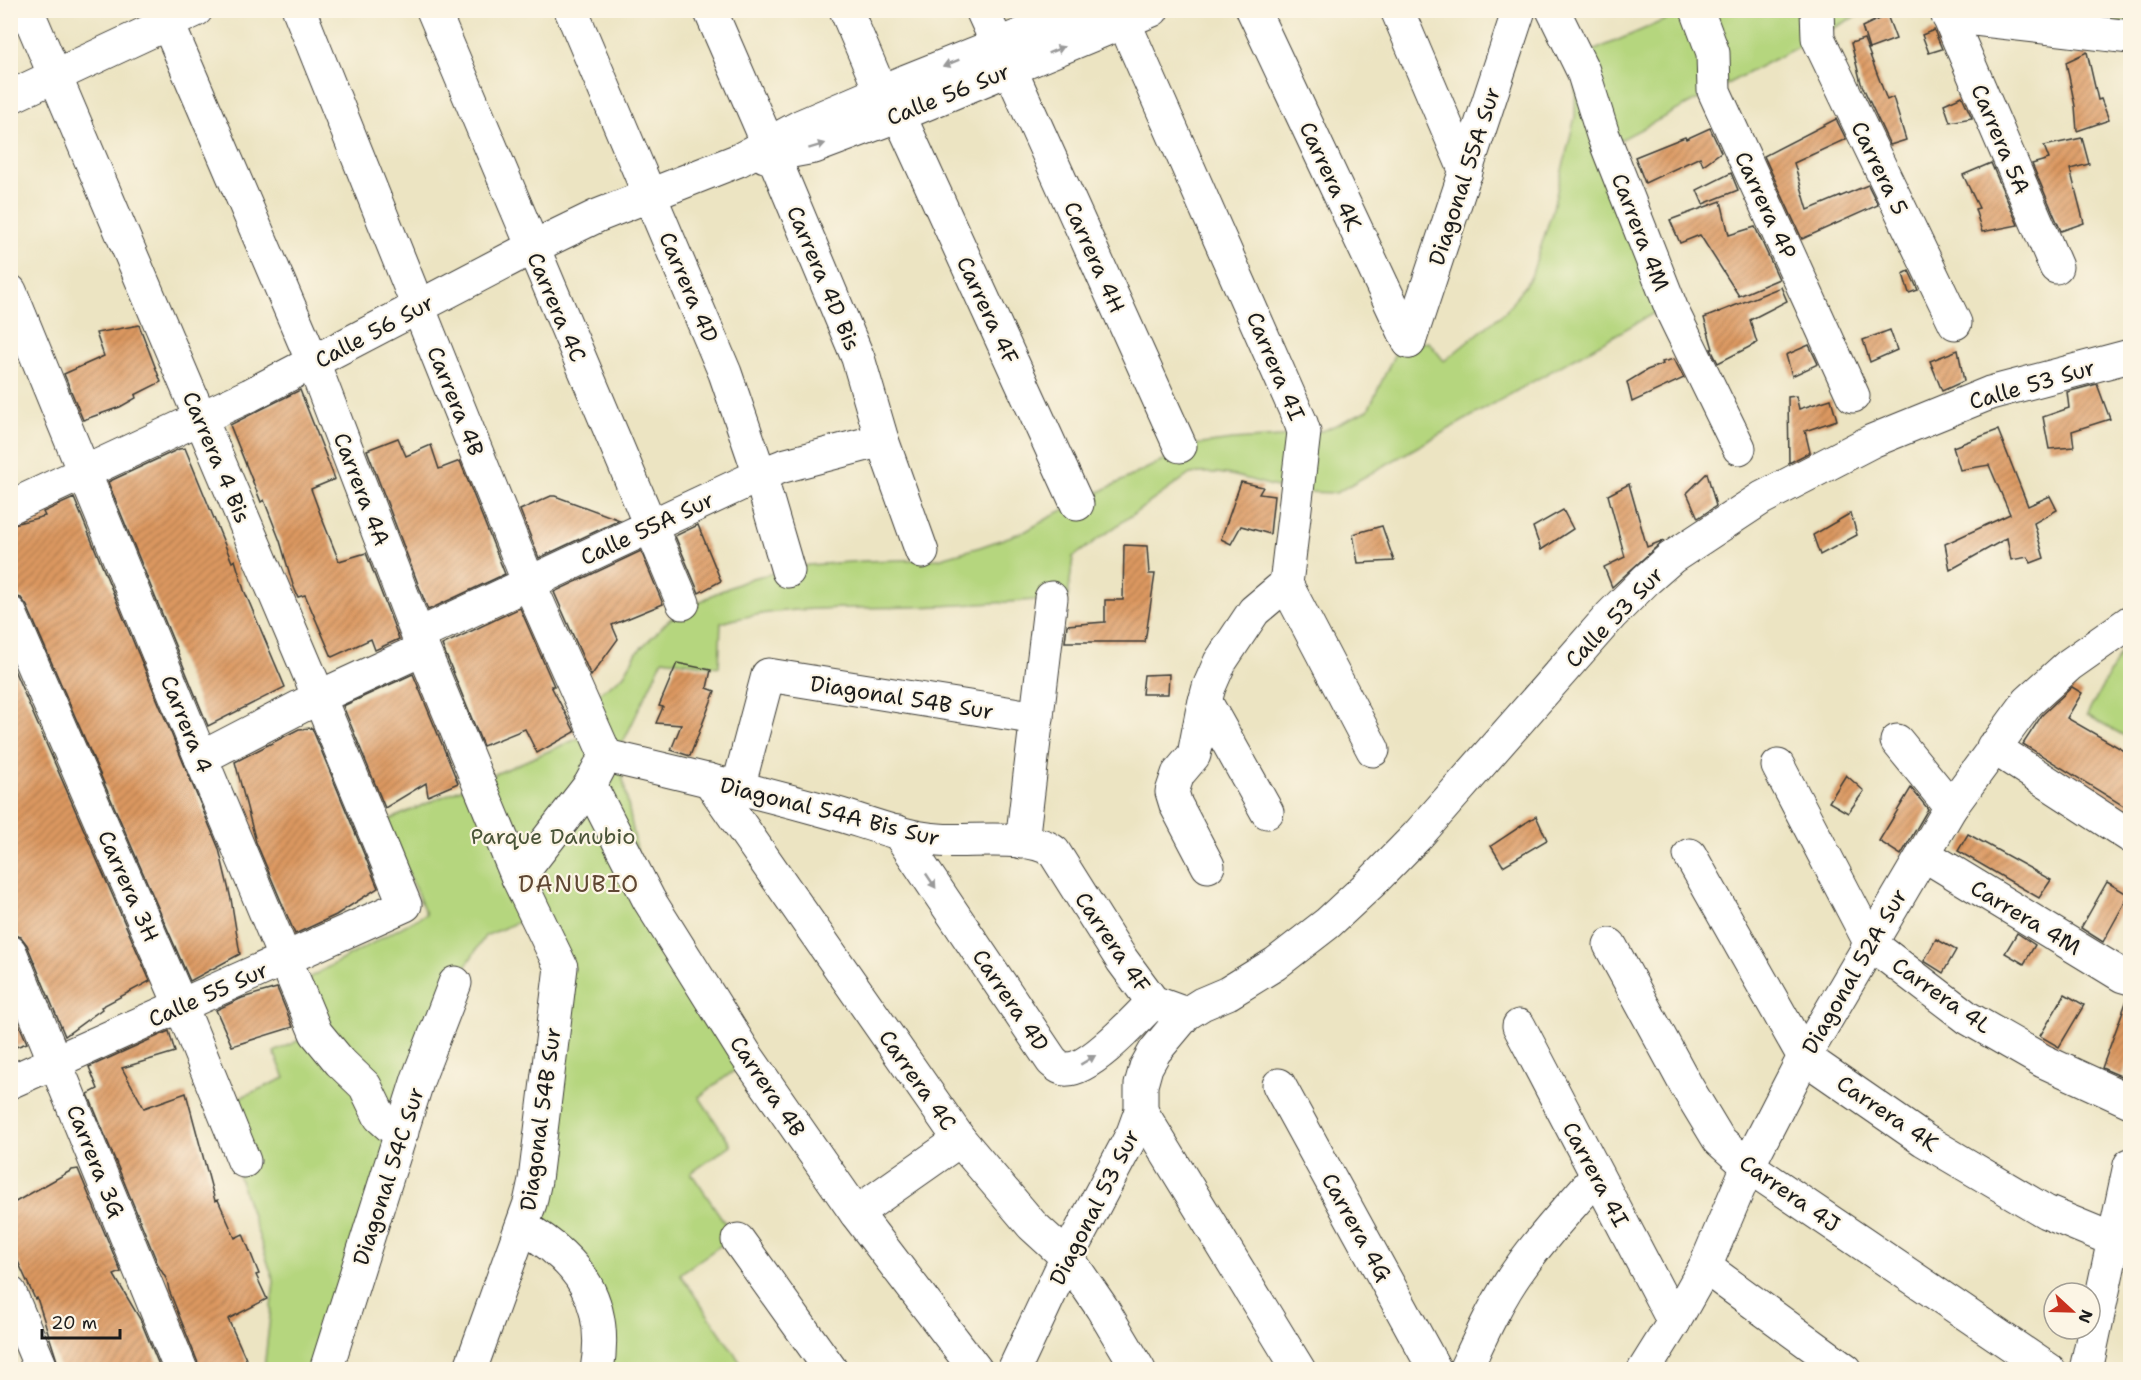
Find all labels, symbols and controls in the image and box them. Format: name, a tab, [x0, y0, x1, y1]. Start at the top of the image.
one-way arrow	[1048, 45, 1066, 55]
street label: Calle 56 Sur	[882, 57, 1014, 132]
one-way arrow	[942, 59, 960, 69]
street label: Carrera 5A	[1964, 80, 2037, 199]
street label: Diagonal 55A Sur	[1422, 83, 1507, 269]
street label: Carrera 5	[1844, 116, 1915, 220]
street label: Carrera 4K	[1293, 117, 1368, 235]
one-way arrow	[808, 140, 826, 150]
street label: Carrera 4P	[1728, 147, 1803, 264]
street label: Carrera 4M	[1605, 169, 1676, 295]
street label: Carrera 4H	[1057, 197, 1132, 318]
street label: Carrera 4D Bis	[780, 201, 867, 355]
street label: Carrera 4D	[652, 227, 725, 347]
street label: Carrera 4C	[520, 248, 593, 366]
street label: Carrera 4F	[950, 252, 1025, 369]
street label: Calle 56 Sur	[310, 288, 439, 375]
street label: Carrera 4I	[1240, 308, 1311, 425]
street label: Carrera 4B	[420, 342, 491, 460]
street label: Calle 53 Sur	[1966, 353, 2099, 416]
street label: Carrera 4 Bis	[176, 387, 257, 527]
street label: Carrera 4A	[327, 428, 396, 550]
street label: Calle 55A Sur	[576, 485, 719, 572]
street label: Calle 53 Sur	[1559, 561, 1670, 674]
street label: Diagonal 54B Sur	[808, 669, 996, 726]
street label: Carrera 4	[154, 671, 219, 777]
street label: Diagonal 54A Bis Sur	[717, 770, 943, 853]
park label: Parque Danubio	[470, 822, 636, 851]
street label: Carrera 3H	[91, 826, 166, 947]
district label: DANUBIO	[518, 868, 640, 900]
one-way arrow	[925, 872, 937, 888]
street label: Carrera 4M	[1965, 873, 2086, 962]
street label: Diagonal 52A Sur	[1795, 883, 1914, 1059]
street label: Carrera 4F	[1068, 886, 1157, 998]
street label: Carrera 4D	[966, 943, 1055, 1057]
street label: Carrera 4L	[1886, 950, 1997, 1040]
street label: Calle 55 Sur	[144, 955, 273, 1034]
street label: Carrera 4C	[872, 1024, 963, 1136]
street label: Diagonal 54B Sur	[513, 1025, 568, 1213]
street label: Carrera 4B	[723, 1030, 812, 1142]
one-way arrow	[1080, 1054, 1096, 1065]
street label: Carrera 4K	[1831, 1069, 1944, 1158]
street label: Diagonal 54C Sur	[346, 1083, 431, 1269]
street label: Carrera 3G	[60, 1100, 131, 1222]
street label: Carrera 4I	[1556, 1117, 1635, 1232]
street label: Diagonal 53 Sur	[1043, 1124, 1146, 1290]
street label: Carrera 4J	[1734, 1148, 1846, 1239]
street label: Carrera 4G	[1315, 1168, 1398, 1287]
north arrow	[2042, 1281, 2102, 1341]
scale bar	[42, 1302, 120, 1340]
text: N	[2073, 1307, 2098, 1326]
text: 20 m	[51, 1311, 97, 1335]

